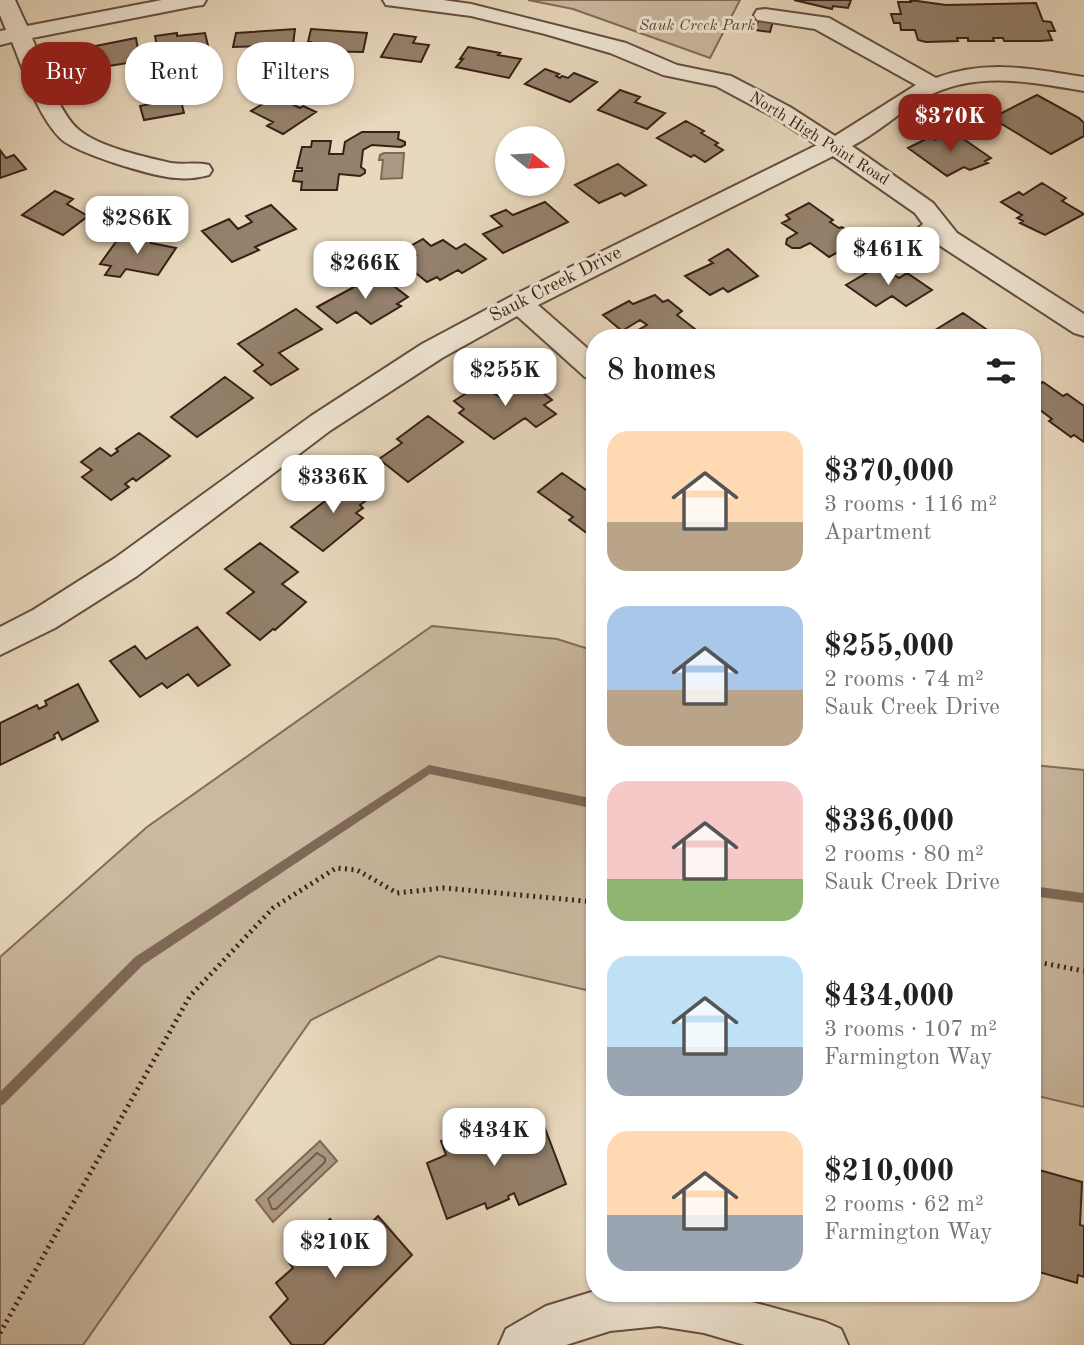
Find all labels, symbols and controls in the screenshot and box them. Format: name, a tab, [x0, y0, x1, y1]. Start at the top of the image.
park label: Sauk Creek Park	[639, 18, 755, 34]
chip: Buy	[21, 42, 111, 105]
chip: Rent	[125, 42, 223, 105]
chip: Filters	[237, 42, 354, 105]
street label: North High Point Road	[746, 90, 892, 188]
pin: $370K	[901, 94, 999, 154]
text: $370K	[914, 105, 986, 128]
north arrow	[495, 126, 565, 196]
map controls	[495, 126, 565, 196]
pin: $286K	[88, 196, 186, 256]
text: $286K	[101, 207, 173, 230]
pin: $461K	[839, 228, 937, 287]
text: $461K	[852, 238, 924, 261]
pin: $266K	[316, 242, 414, 301]
street label: Sauk Creek Drive	[487, 244, 625, 326]
text: $266K	[329, 252, 401, 275]
pin: $255K	[456, 348, 554, 408]
icon: filters	[982, 352, 1020, 390]
text: 8 homes	[607, 356, 716, 386]
text: $255K	[469, 359, 541, 382]
pin: $336K	[284, 456, 382, 515]
text: $370,000	[824, 457, 954, 487]
icon: home	[663, 459, 747, 543]
text: $336K	[297, 466, 369, 489]
text: 3 rooms · 116 m²	[824, 493, 997, 516]
text: Apartment	[824, 521, 932, 544]
text: $255,000	[824, 632, 954, 662]
icon: home	[663, 634, 747, 718]
text: 2 rooms · 74 m²	[824, 668, 984, 691]
text: Sauk Creek Drive	[824, 696, 1000, 719]
text: $336,000	[824, 807, 954, 837]
icon: home	[663, 809, 747, 893]
text: 2 rooms · 80 m²	[824, 843, 984, 866]
text: Sauk Creek Drive	[824, 871, 1000, 894]
text: $434,000	[824, 982, 954, 1012]
icon: home	[663, 984, 747, 1068]
text: 3 rooms · 107 m²	[824, 1018, 997, 1041]
text: Farmington Way	[824, 1046, 992, 1069]
pin: $434K	[445, 1108, 543, 1168]
text: $434K	[458, 1119, 530, 1142]
text: $210,000	[824, 1157, 954, 1187]
icon: home	[663, 1159, 747, 1243]
text: 2 rooms · 62 m²	[824, 1193, 984, 1216]
pin: $210K	[286, 1220, 384, 1280]
text: Farmington Way	[824, 1221, 992, 1244]
text: $210K	[299, 1231, 371, 1254]

